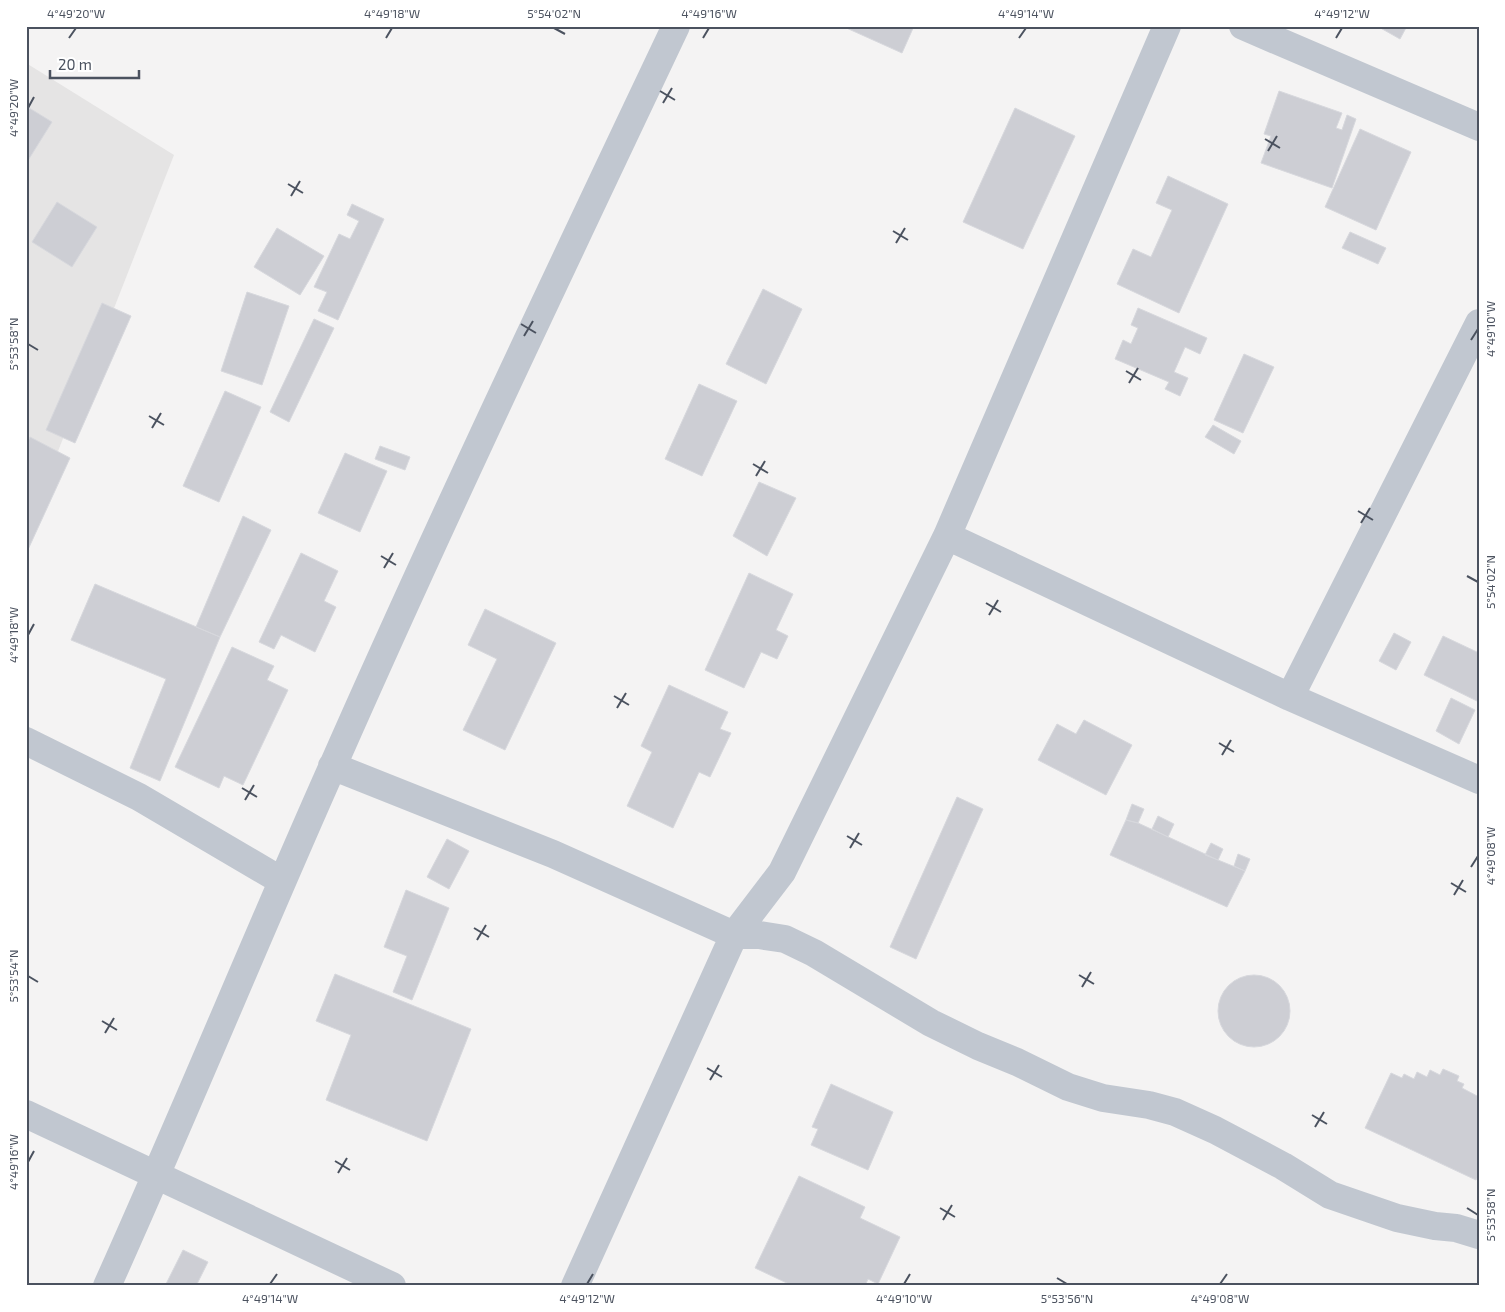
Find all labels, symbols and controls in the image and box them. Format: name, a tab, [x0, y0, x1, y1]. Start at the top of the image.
text: 4°49'20"W	[47, 6, 105, 20]
text: 4°49'18"W	[364, 6, 420, 20]
text: 5°54'02"N	[527, 6, 581, 20]
text: 4°49'16"W	[681, 6, 737, 20]
text: 4°49'14"W	[998, 6, 1054, 20]
text: 4°49'12"W	[1314, 6, 1370, 20]
scale bar	[50, 48, 139, 80]
text: 20 m	[58, 55, 92, 73]
text: 4°49'20"W	[6, 79, 20, 137]
text: 4°49'10"W	[1483, 301, 1497, 357]
text: 5°53'58"N	[6, 318, 20, 370]
text: 5°54'02"N	[1483, 555, 1497, 609]
text: 4°49'18"W	[6, 607, 20, 663]
text: 4°49'08"W	[1483, 827, 1497, 885]
text: 5°53'54"N	[6, 950, 20, 1002]
text: 4°49'16"W	[6, 1134, 20, 1190]
text: 5°53'58"N	[1483, 1189, 1497, 1241]
text: 4°49'14"W	[242, 1291, 298, 1305]
text: 4°49'12"W	[559, 1291, 615, 1305]
text: 4°49'10"W	[876, 1291, 932, 1305]
text: 5°53'56"N	[1041, 1291, 1093, 1305]
text: 4°49'08"W	[1191, 1291, 1249, 1305]

